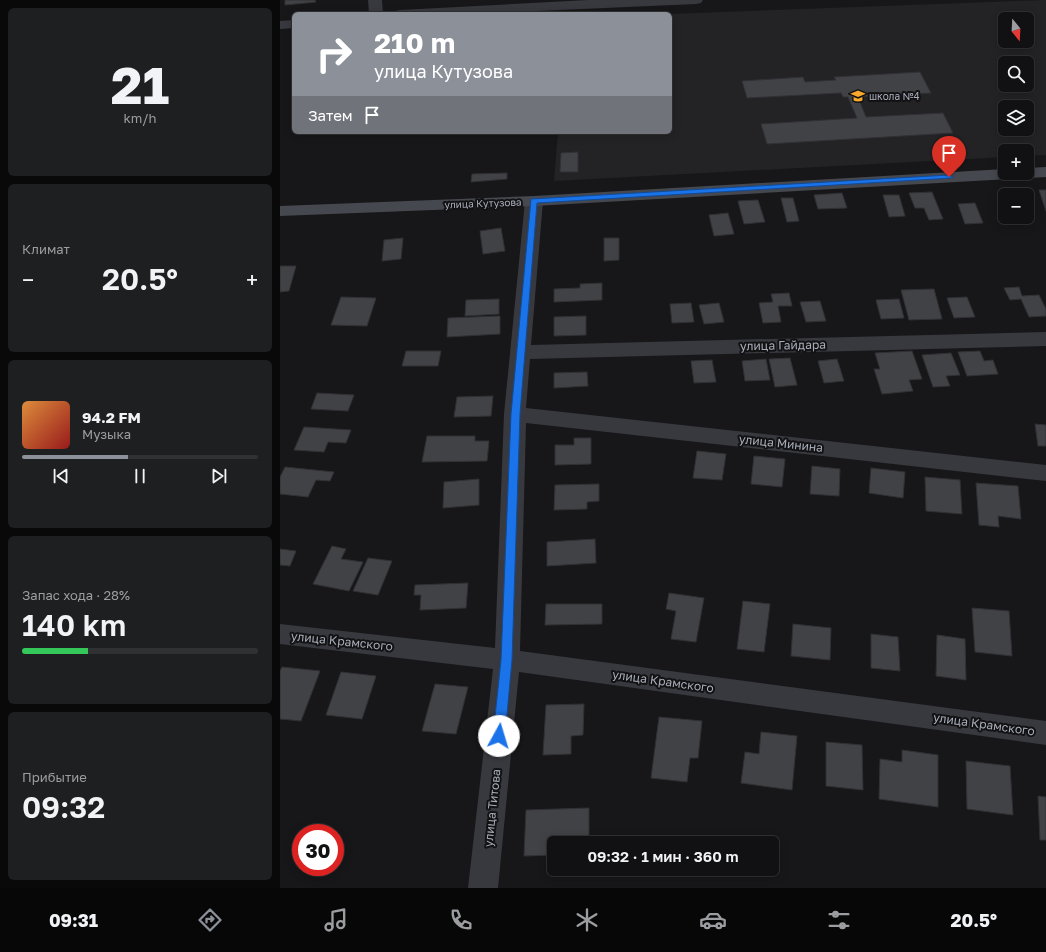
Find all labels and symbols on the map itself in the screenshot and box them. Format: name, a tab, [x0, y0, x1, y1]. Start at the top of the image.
north arrow	[998, 12, 1034, 48]
school or university icon: школа №4	[850, 88, 866, 104]
place label: школа №4	[869, 90, 920, 102]
pin	[932, 136, 966, 177]
street label: улица Кутузова	[444, 196, 522, 210]
street label: улица Гайдара	[740, 337, 826, 353]
street label: улица Минина	[738, 431, 824, 455]
street label: улица Крамского	[290, 628, 394, 654]
street label: улица Крамского	[611, 666, 715, 696]
street label: улица Крамского	[932, 709, 1036, 739]
position arrow	[478, 715, 520, 757]
street label: улица Титова	[480, 768, 504, 848]
speed limit sign: 30	[292, 824, 344, 876]

